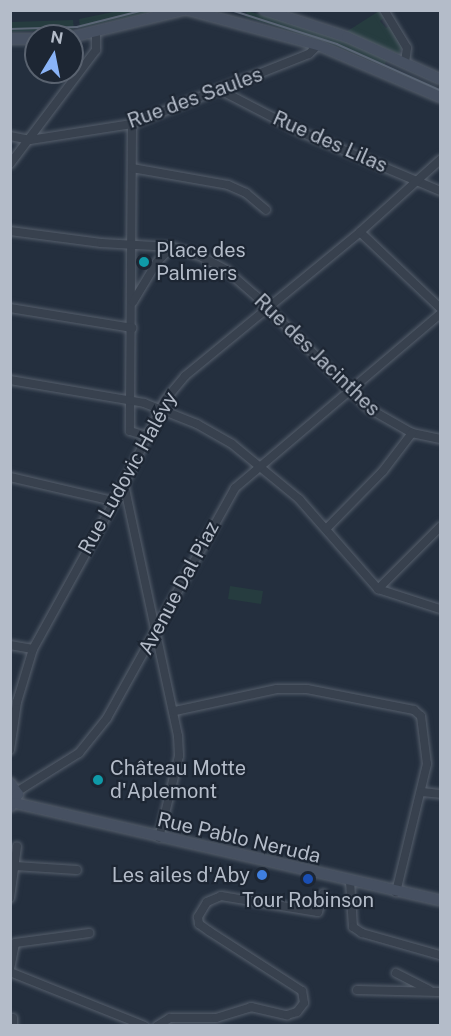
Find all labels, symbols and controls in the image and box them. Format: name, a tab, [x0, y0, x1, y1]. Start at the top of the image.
north arrow	[24, 24, 84, 84]
text: N	[49, 27, 65, 48]
street label: Rue des Saules	[124, 62, 266, 134]
street label: Rue des Lilas	[269, 106, 391, 178]
place label: Place des Palmiers	[156, 238, 246, 285]
marker: Place des Palmiers	[137, 255, 151, 269]
street label: Rue des Jacinthes	[249, 289, 385, 421]
street label: Rue Ludovic Halévy	[73, 388, 183, 558]
street label: Avenue Dal Piaz	[134, 517, 224, 659]
place label: Château Motte d'Aplemont	[110, 756, 246, 803]
marker: Château Motte d'Aplemont	[91, 773, 105, 787]
street label: Rue Pablo Neruda	[155, 808, 323, 868]
place label: Les ailes d'Aby	[111, 863, 250, 887]
marker: Les ailes d'Aby	[255, 868, 269, 882]
marker: Tour Robinson	[301, 872, 315, 886]
place label: Tour Robinson	[242, 888, 374, 912]

